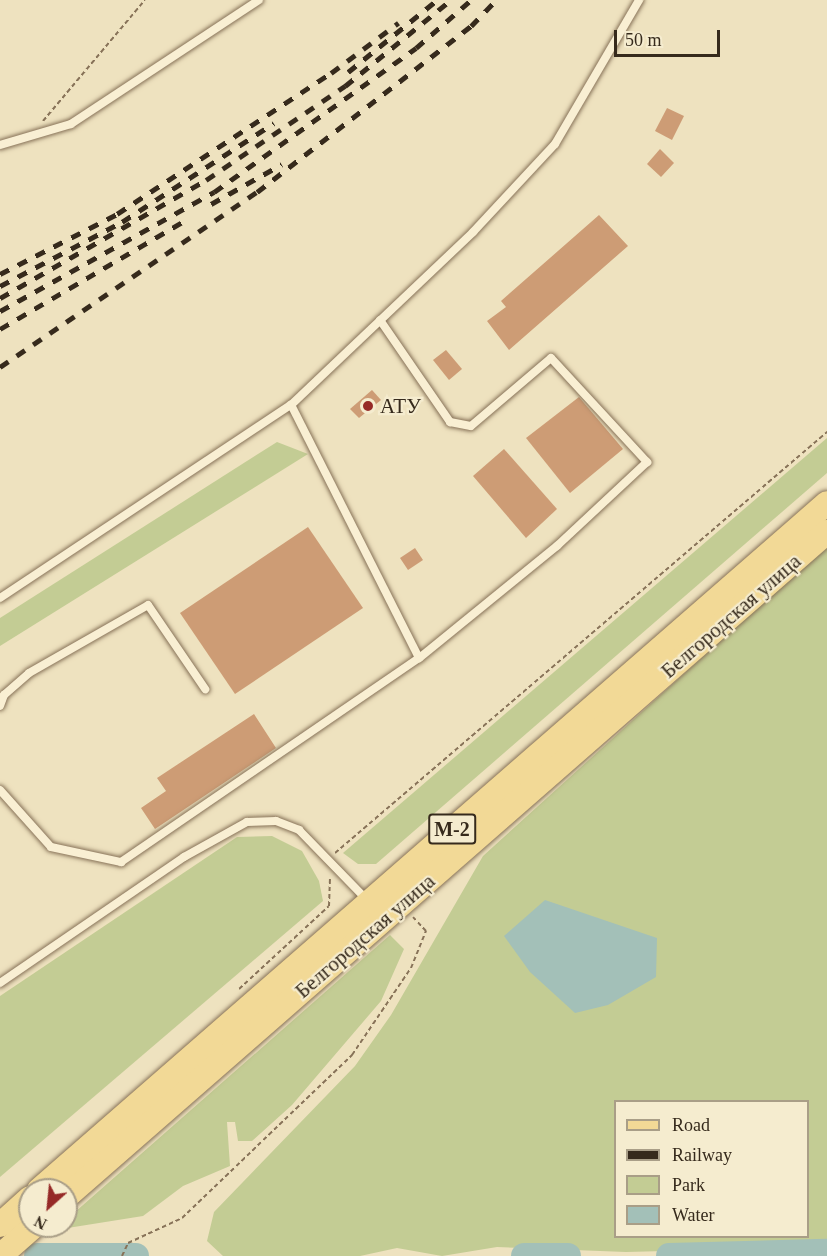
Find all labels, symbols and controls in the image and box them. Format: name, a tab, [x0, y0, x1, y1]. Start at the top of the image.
scale bar	[617, 18, 724, 56]
text: 50 m	[625, 30, 662, 50]
place label: АТУ	[380, 393, 421, 419]
marker: АТУ	[361, 399, 375, 413]
street label: Белгородская улица	[656, 548, 806, 684]
road number: М-2	[428, 812, 476, 846]
street label: Белгородская улица	[290, 868, 440, 1004]
legend	[614, 1100, 809, 1238]
text: Road	[672, 1115, 710, 1135]
text: Railway	[672, 1145, 732, 1165]
text: Park	[672, 1175, 705, 1195]
north arrow	[18, 1178, 78, 1238]
text: Water	[672, 1205, 715, 1225]
text: N	[31, 1213, 50, 1233]

